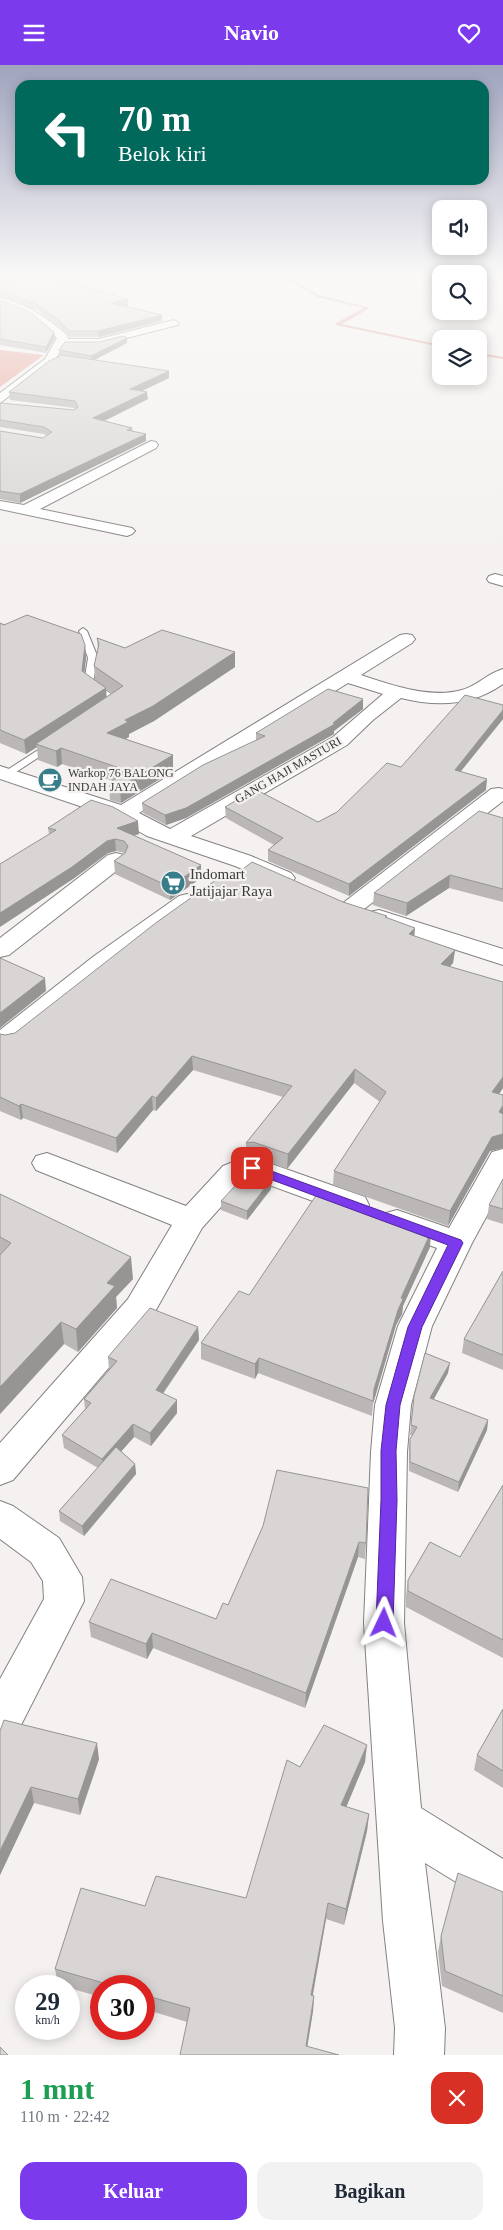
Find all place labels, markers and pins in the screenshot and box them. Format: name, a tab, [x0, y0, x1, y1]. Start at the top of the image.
place label: Warkop 76 BALONG INDAH JAYA	[68, 766, 174, 794]
cafe icon: Warkop 76 BALONG INDAH JAYA	[37, 767, 63, 793]
place label: Indomart Jatijajar Raya	[190, 866, 272, 899]
supermarket icon: Indomart Jatijajar Raya	[160, 870, 186, 896]
pin	[231, 1147, 273, 1189]

